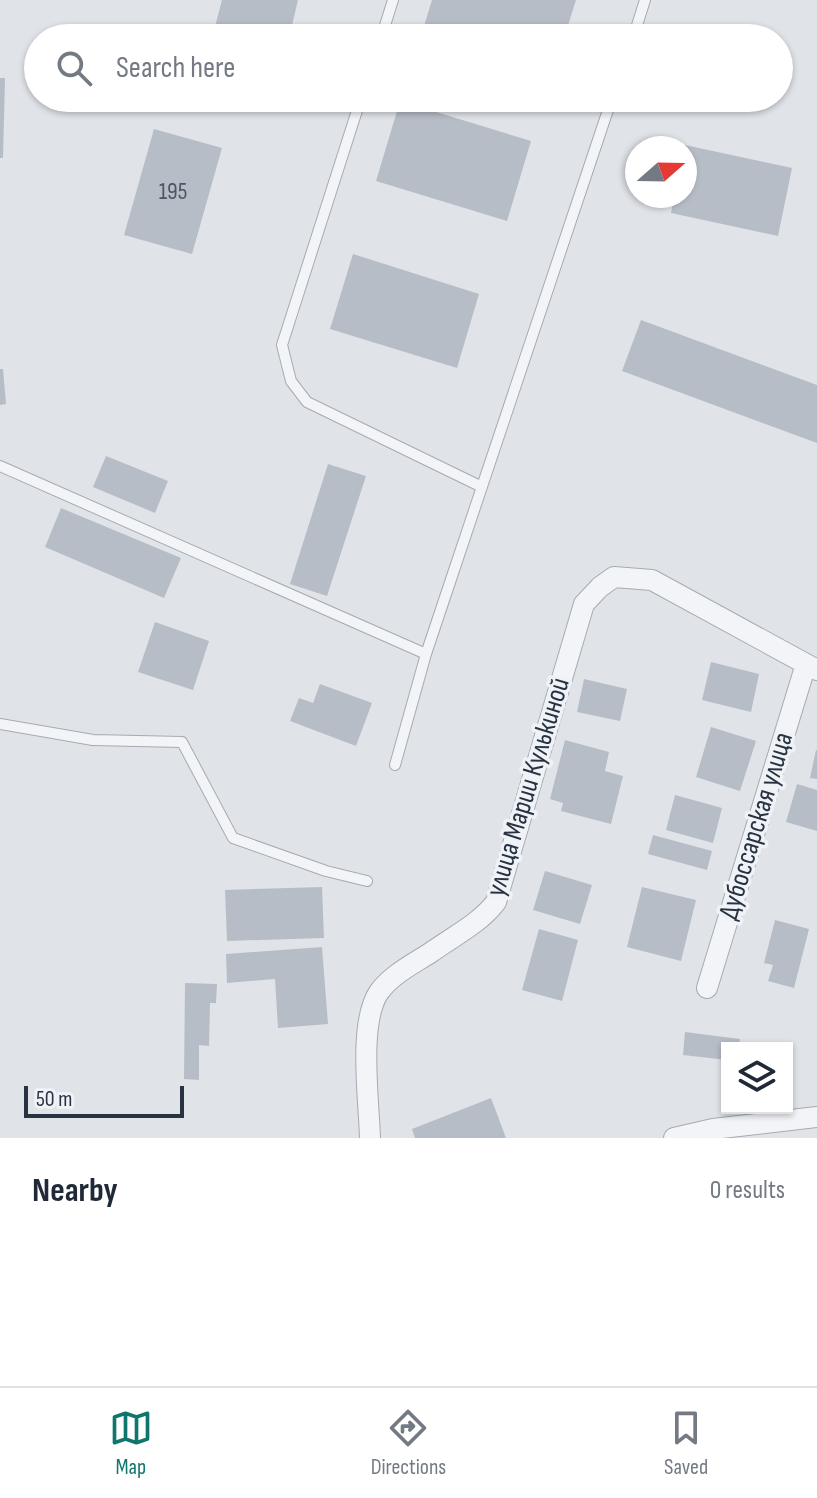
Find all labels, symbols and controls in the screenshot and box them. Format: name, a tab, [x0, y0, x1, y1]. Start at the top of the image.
search box	[24, 24, 793, 112]
icon: search	[52, 46, 96, 90]
text: Search here	[116, 50, 235, 86]
north arrow	[625, 136, 697, 208]
house number: 195	[159, 177, 187, 206]
street label: улица Марии Кулькиной	[479, 674, 577, 900]
street label: Дубоссарская улица	[712, 728, 800, 924]
map controls	[721, 1042, 793, 1114]
button: layers	[721, 1042, 793, 1114]
scale bar	[24, 1082, 184, 1118]
text: 50 m	[36, 1086, 72, 1113]
text: Nearby	[32, 1170, 118, 1211]
text: 0 results	[710, 1175, 785, 1206]
tab: Map	[109, 1406, 153, 1481]
tab: Directions	[371, 1406, 446, 1481]
tab: Saved	[664, 1406, 708, 1481]

